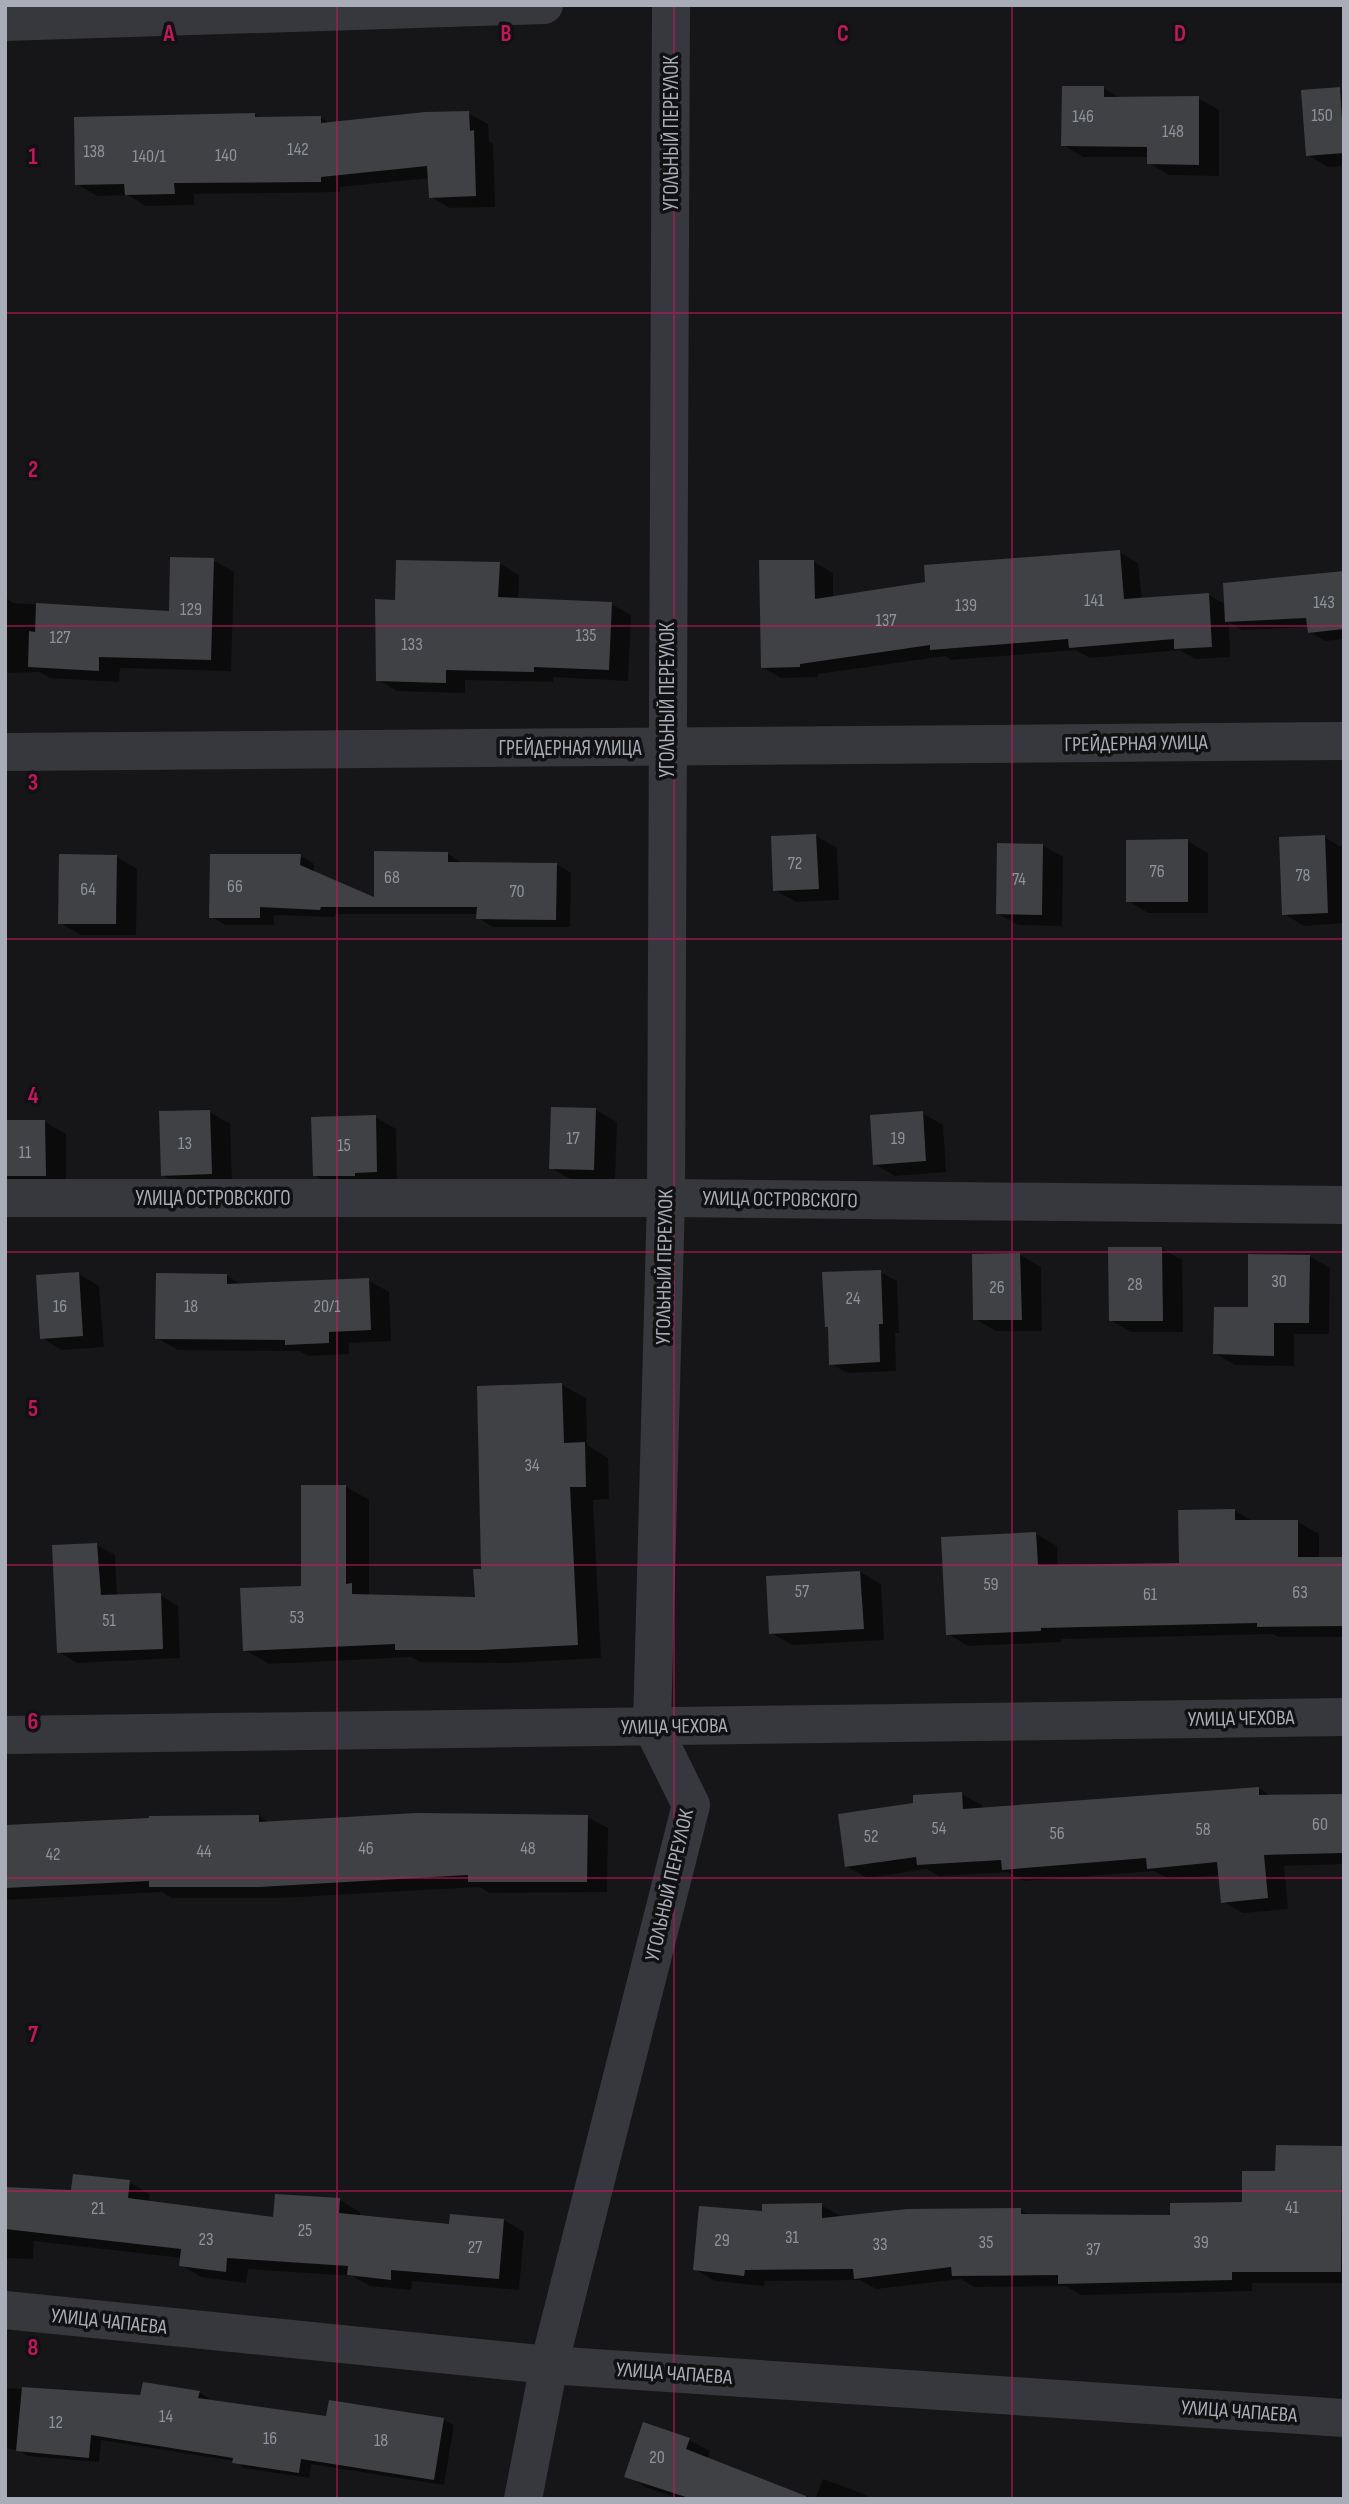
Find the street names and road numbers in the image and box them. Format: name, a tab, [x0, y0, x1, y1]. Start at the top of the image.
street label: УГОЛЬНЫЙ ПЕРЕУЛОК	[659, 55, 684, 211]
street label: УГОЛЬНЫЙ ПЕРЕУЛОК	[655, 622, 680, 778]
street label: ГРЕЙДЕРНАЯ УЛИЦА	[1064, 730, 1209, 757]
street label: ГРЕЙДЕРНАЯ УЛИЦА	[498, 736, 643, 761]
street label: УЛИЦА ОСТРОВСКОГО	[135, 1186, 291, 1211]
street label: УЛИЦА ОСТРОВСКОГО	[702, 1186, 858, 1213]
street label: УГОЛЬНЫЙ ПЕРЕУЛОК	[651, 1188, 678, 1345]
street label: УЛИЦА ЧЕХОВА	[1187, 1705, 1296, 1732]
street label: УЛИЦА ЧЕХОВА	[620, 1713, 729, 1740]
street label: УГОЛЬНЫЙ ПЕРЕУЛОК	[640, 1806, 699, 1964]
street label: УЛИЦА ЧАПАЕВА	[50, 2303, 169, 2340]
street label: УЛИЦА ЧАПАЕВА	[615, 2357, 734, 2390]
street label: УЛИЦА ЧАПАЕВА	[1180, 2395, 1299, 2428]

